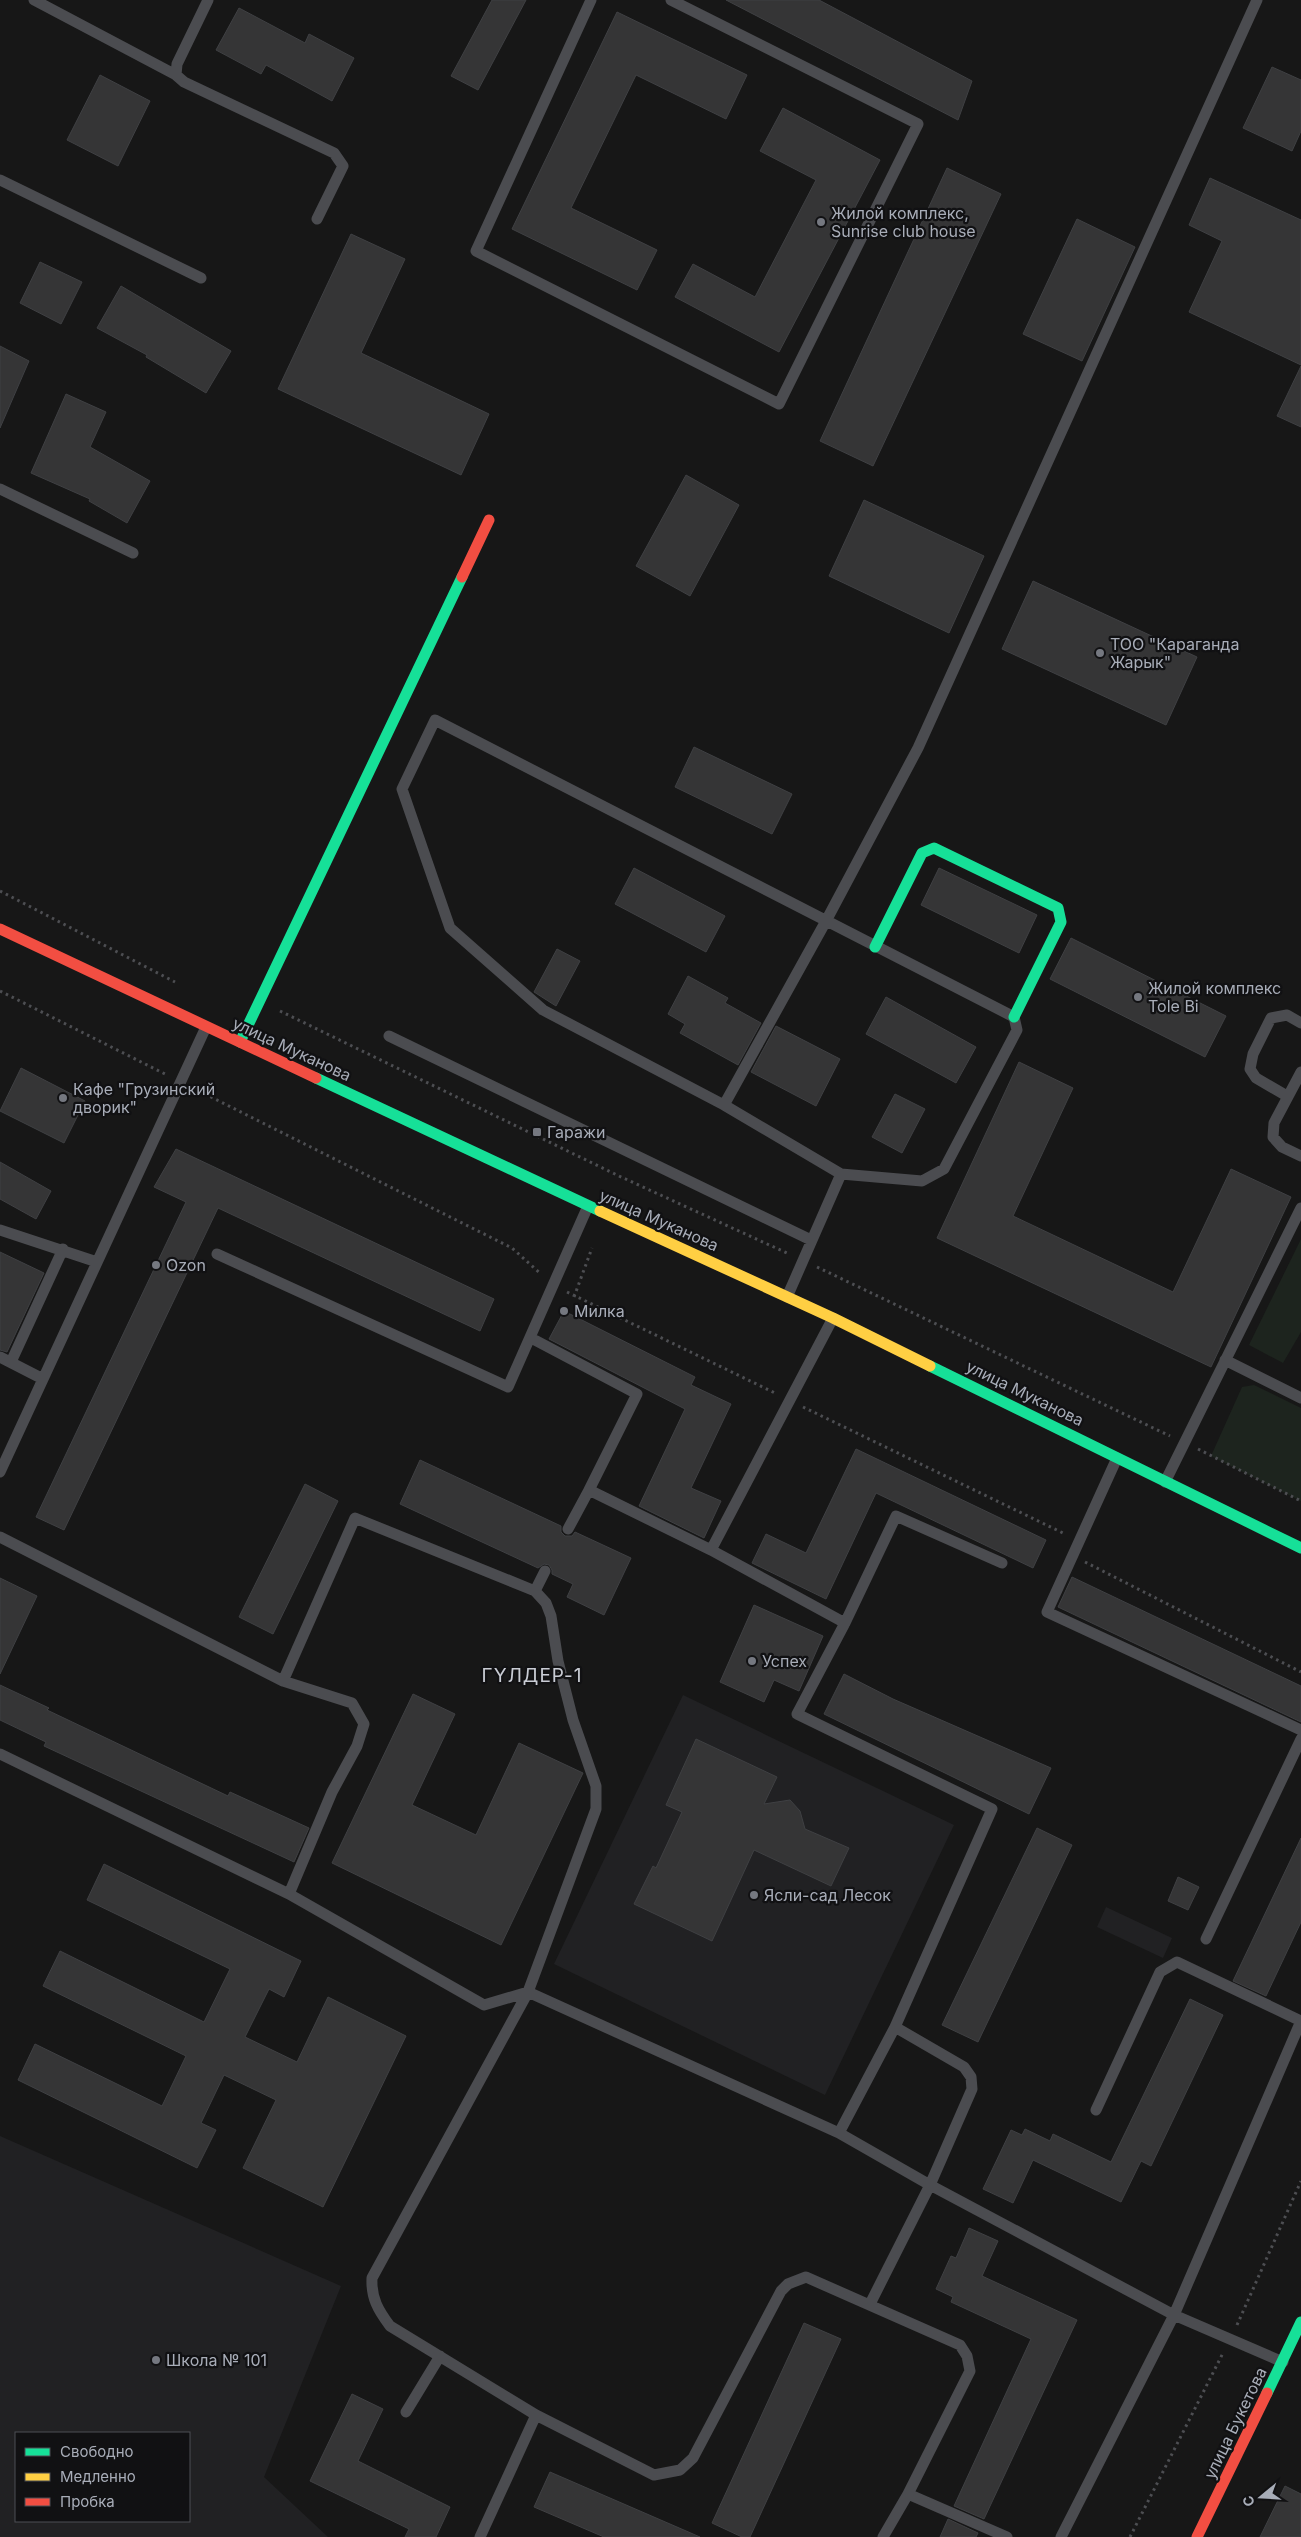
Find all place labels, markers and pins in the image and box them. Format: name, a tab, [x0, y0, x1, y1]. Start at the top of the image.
place label: Жилой комплекс, Sunrise club house	[831, 203, 976, 241]
marker: Жилой комплекс, Sunrise club house	[815, 216, 827, 228]
place label: ТОО "Караганда Жарык"	[1110, 634, 1239, 672]
marker: ТОО "Караганда Жарык"	[1094, 647, 1106, 659]
place label: Жилой комплекс Tole Bi	[1148, 978, 1281, 1016]
marker: Жилой комплекс Tole Bi	[1132, 991, 1144, 1003]
place label: Кафе "Грузинский дворик"	[73, 1079, 215, 1117]
marker: Кафе "Грузинский дворик"	[57, 1092, 69, 1104]
place label: Гаражи	[547, 1122, 605, 1142]
marker: Гаражи	[531, 1126, 543, 1138]
place label: Ozon	[166, 1255, 206, 1275]
marker: Ozon	[150, 1259, 162, 1271]
place label: Милка	[574, 1301, 625, 1321]
marker: Милка	[558, 1305, 570, 1317]
place label: Успех	[762, 1651, 807, 1671]
marker: Успех	[746, 1655, 758, 1667]
place label: Ясли-сад Лесок	[764, 1885, 891, 1905]
marker: Ясли-сад Лесок	[748, 1889, 760, 1901]
place label: Школа № 101	[166, 2350, 267, 2370]
marker: Школа № 101	[150, 2354, 162, 2366]

